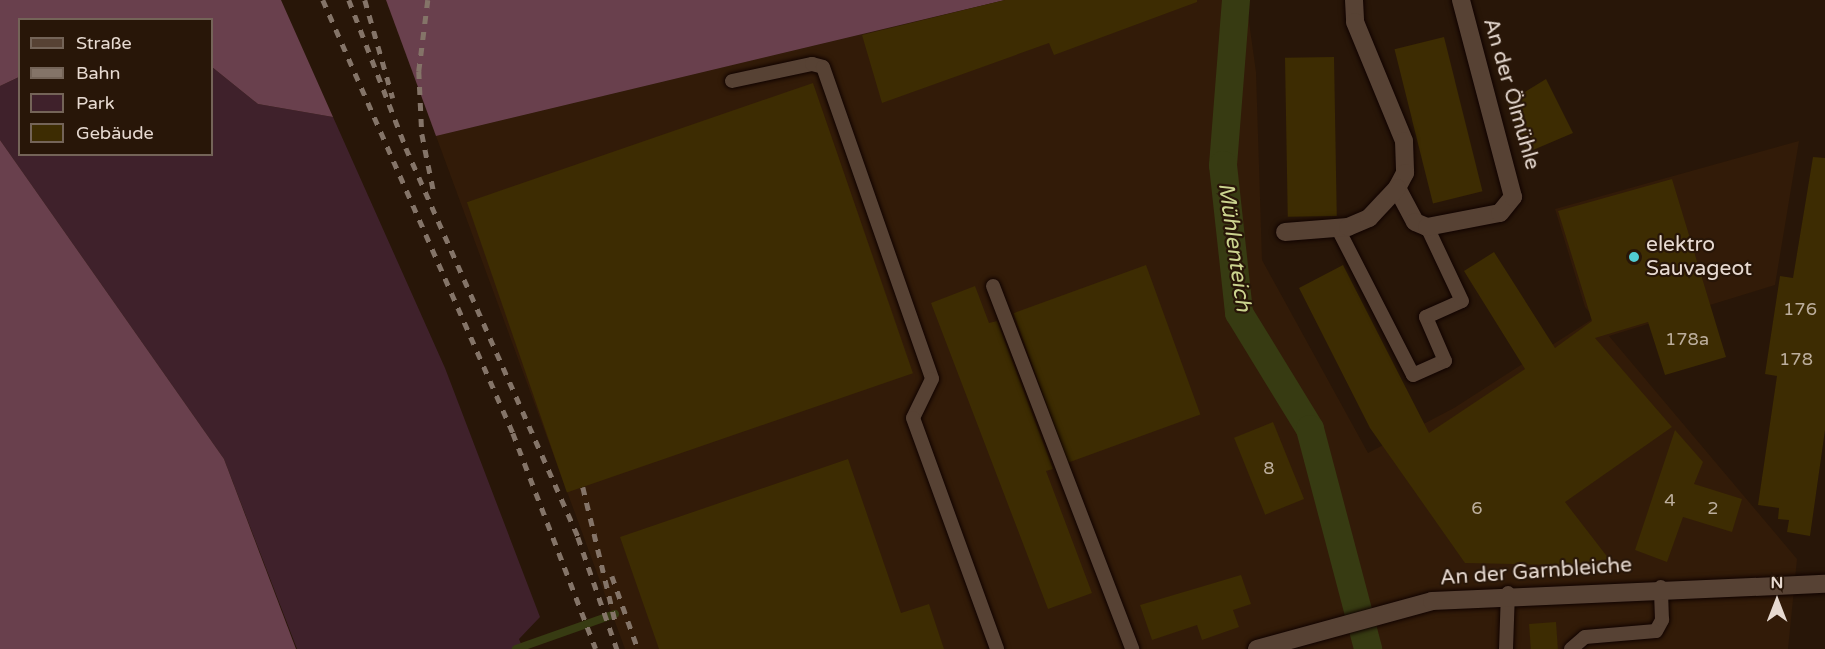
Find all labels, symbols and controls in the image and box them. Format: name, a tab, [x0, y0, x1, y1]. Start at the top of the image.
street label: An der Ölmühle	[1477, 15, 1545, 173]
legend	[18, 18, 213, 156]
text: Straße	[76, 32, 132, 54]
text: Bahn	[76, 62, 121, 84]
text: Park	[76, 92, 114, 114]
text: Gebäude	[76, 122, 154, 144]
water label: Mühlenteich	[1212, 181, 1256, 313]
place label: elektro Sauvageot	[1646, 232, 1752, 282]
marker: elektro Sauvageot	[1627, 250, 1641, 264]
house number: 176	[1783, 298, 1817, 320]
house number: 178a	[1665, 328, 1709, 350]
house number: 178	[1779, 348, 1813, 370]
house number: 8	[1263, 457, 1275, 479]
house number: 4	[1664, 489, 1676, 511]
house number: 6	[1471, 497, 1483, 519]
house number: 2	[1707, 497, 1719, 519]
street label: An der Garnbleiche	[1439, 553, 1633, 591]
north arrow	[1747, 571, 1807, 631]
text: N	[1771, 573, 1783, 593]

